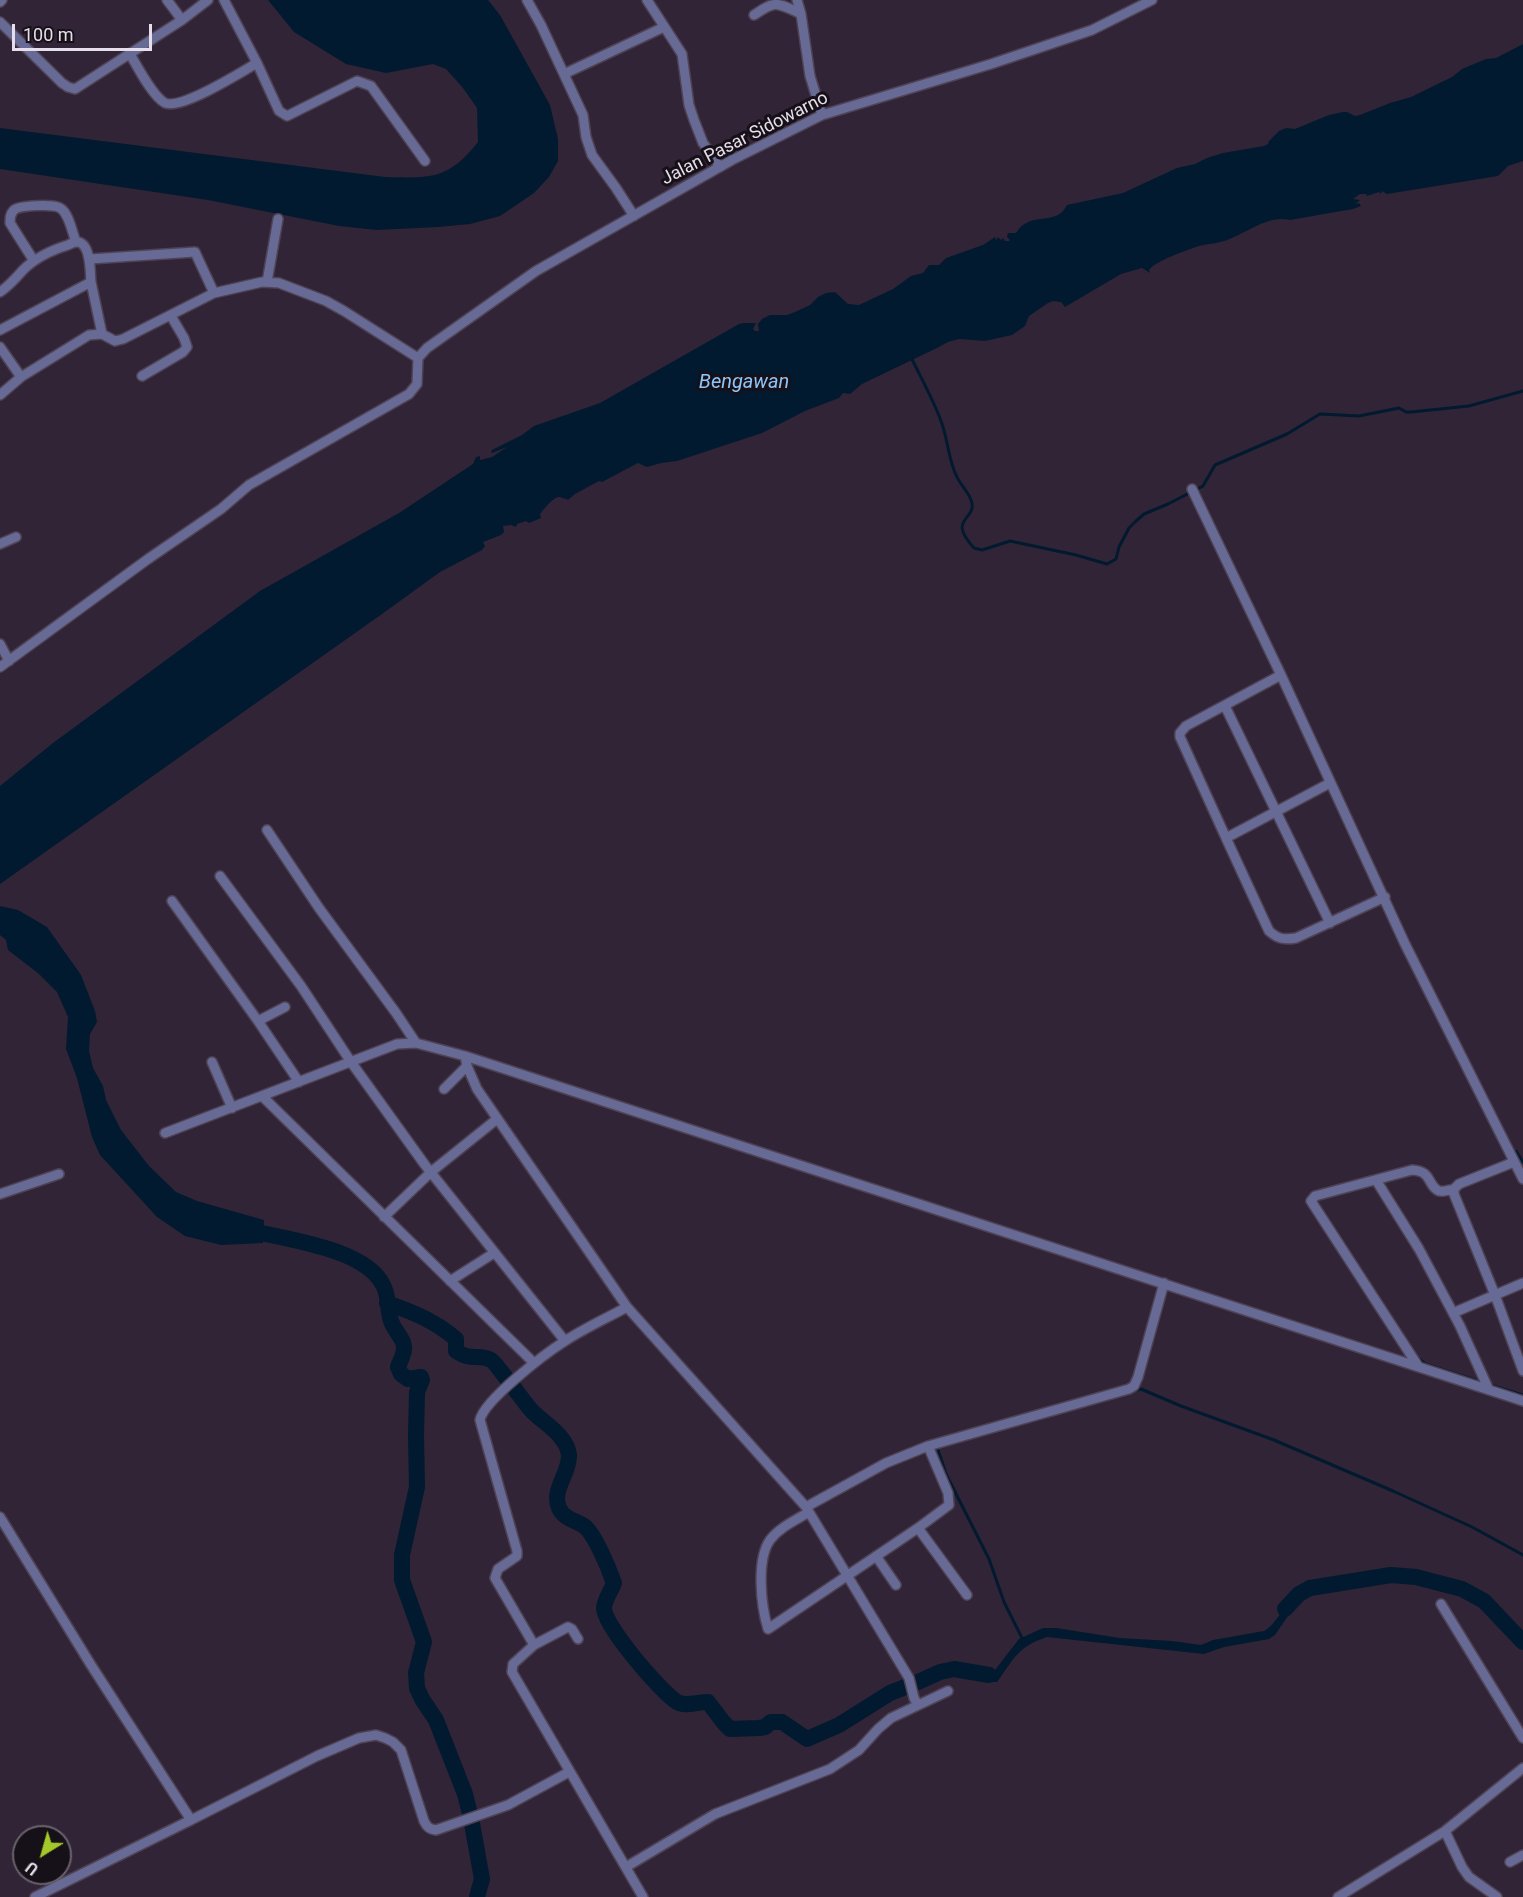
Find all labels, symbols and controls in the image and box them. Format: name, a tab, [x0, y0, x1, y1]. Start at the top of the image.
scale bar	[15, 12, 154, 50]
text: 100 m	[23, 24, 74, 45]
street label: Jalan Pasar Sidowarno	[658, 88, 832, 190]
water label: Bengawan	[699, 371, 789, 395]
north arrow	[12, 1825, 72, 1885]
text: U	[22, 1857, 42, 1879]

